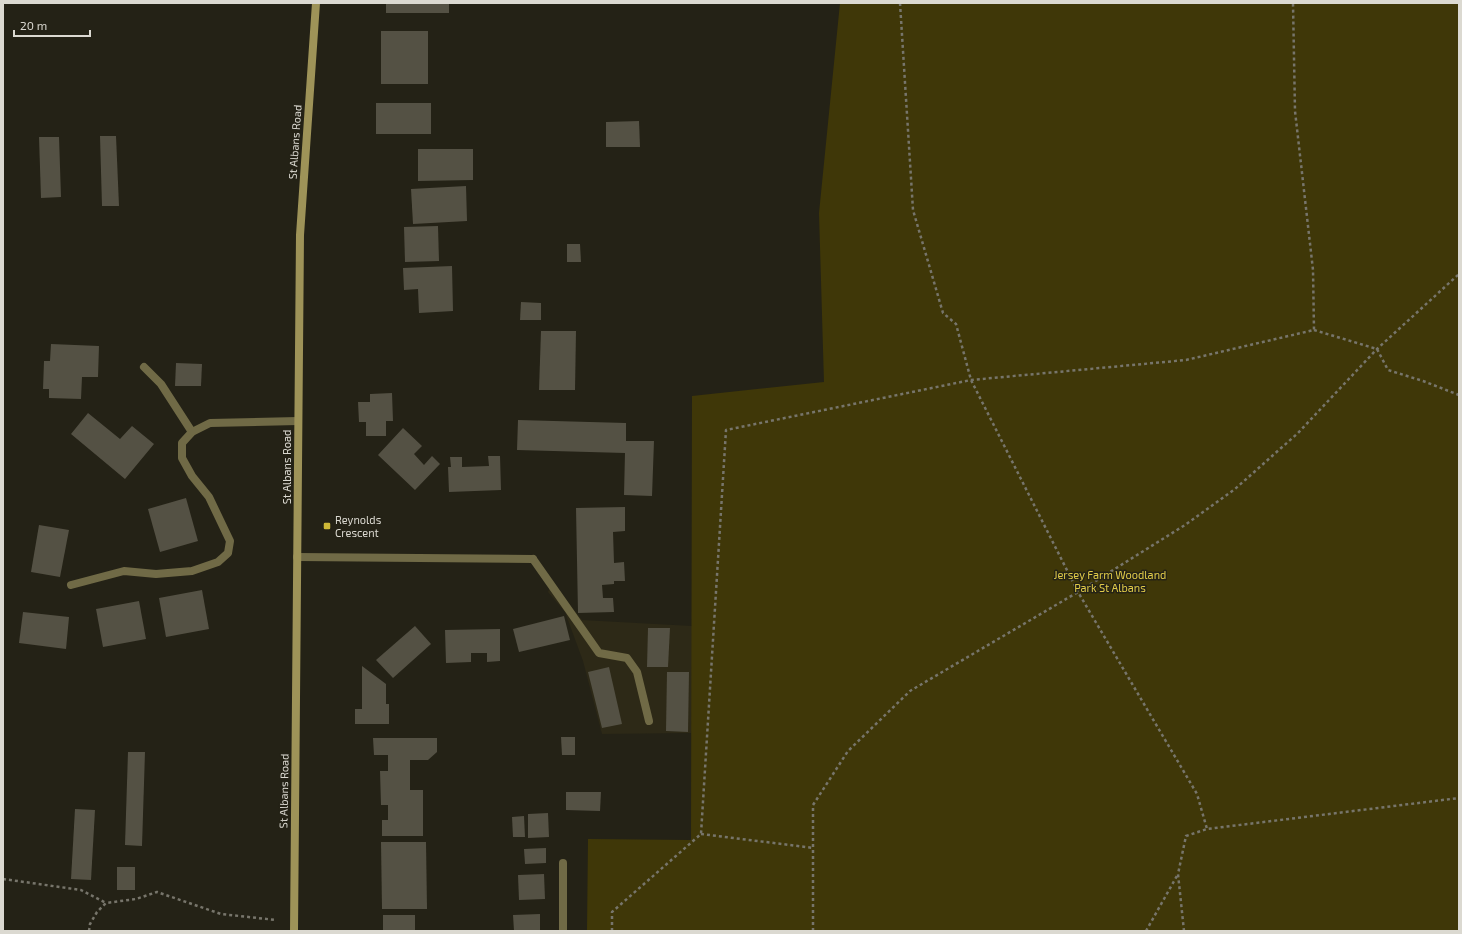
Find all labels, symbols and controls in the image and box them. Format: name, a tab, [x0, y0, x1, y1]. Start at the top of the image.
scale bar	[14, 12, 90, 38]
text: 20 m	[20, 18, 47, 32]
street label: St Albans Road	[285, 104, 304, 180]
street label: St Albans Road	[280, 430, 293, 504]
place label: Reynolds Crescent	[335, 513, 382, 539]
marker: Reynolds Crescent	[322, 521, 332, 531]
park label: Jersey Farm Woodland Park St Albans	[1054, 568, 1166, 594]
street label: St Albans Road	[276, 754, 291, 828]

